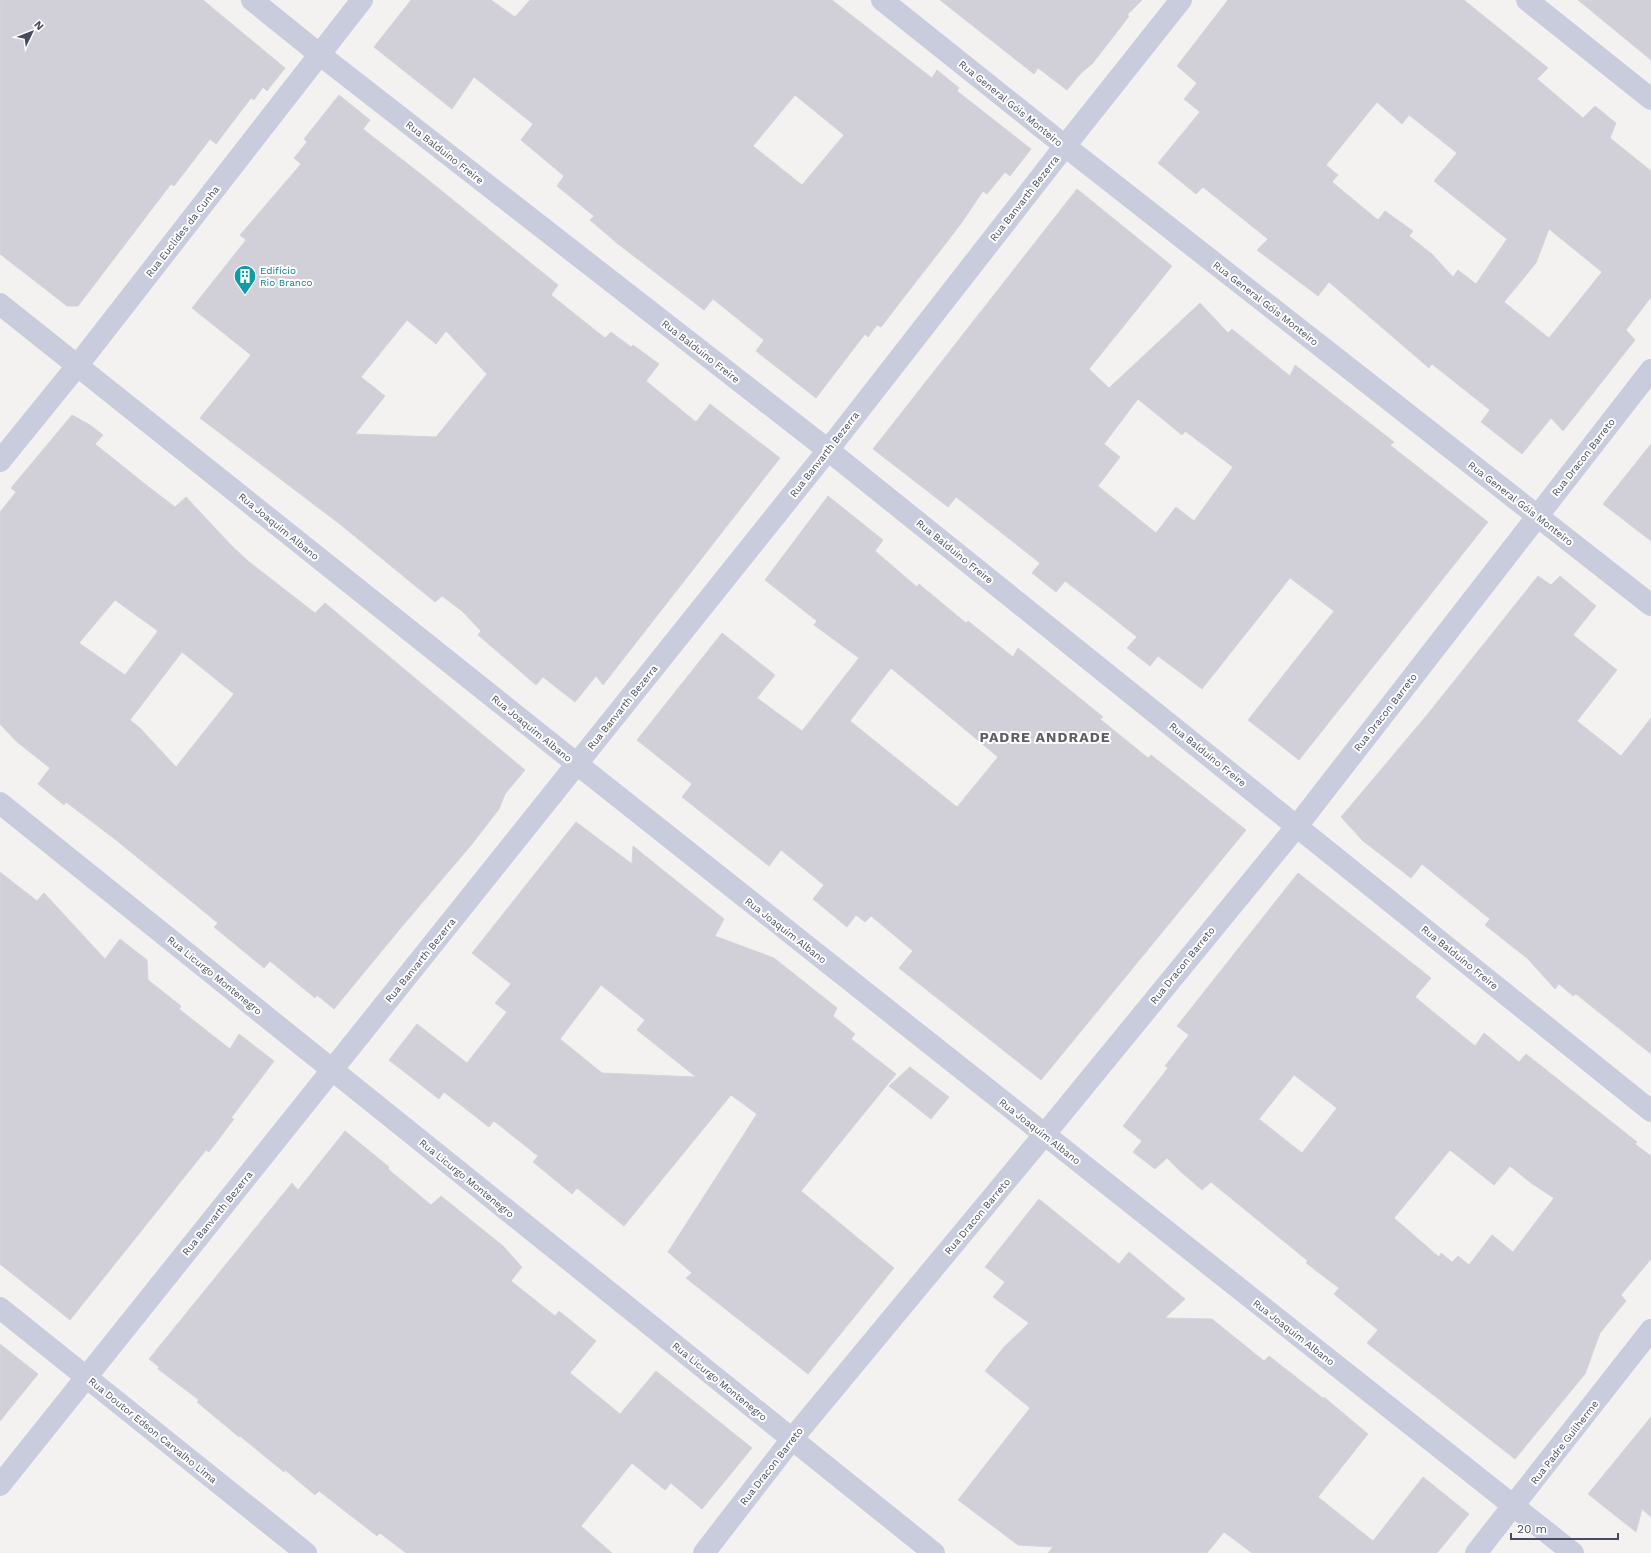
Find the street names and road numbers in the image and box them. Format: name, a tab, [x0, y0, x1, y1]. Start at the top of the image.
street label: Rua General Góis Monteiro	[957, 58, 1065, 149]
street label: Rua Balduíno Freire	[404, 119, 486, 186]
street label: Rua Banvarth Bezerra	[988, 153, 1061, 243]
street label: Rua Euclides da Cunha	[144, 183, 221, 279]
street label: Rua General Góis Monteiro	[1211, 259, 1320, 348]
street label: Rua Balduíno Freire	[660, 318, 742, 385]
street label: Rua Banvarth Bezerra	[788, 409, 861, 499]
street label: Rua Dracon Barreto	[1550, 416, 1617, 498]
street label: Rua General Góis Monteiro	[1466, 459, 1575, 548]
street label: Rua Joaquim Albano	[236, 491, 321, 562]
street label: Rua Balduíno Freire	[914, 517, 995, 586]
street label: Rua Banvarth Bezerra	[585, 663, 660, 752]
street label: Rua Dracon Barreto	[1352, 671, 1419, 753]
street label: Rua Joaquim Albano	[489, 693, 574, 764]
street label: Rua Balduíno Freire	[1167, 720, 1248, 789]
street label: Rua Joaquim Albano	[743, 895, 828, 966]
street label: Rua Banvarth Bezerra	[383, 916, 458, 1005]
street label: Rua Balduíno Freire	[1419, 923, 1500, 992]
street label: Rua Dracon Barreto	[1148, 925, 1217, 1006]
street label: Rua Licurgo Montenegro	[165, 934, 264, 1017]
street label: Rua Joaquim Albano	[997, 1096, 1082, 1167]
street label: Rua Licurgo Montenegro	[417, 1137, 516, 1220]
street label: Rua Banvarth Bezerra	[180, 1169, 255, 1258]
street label: Rua Dracon Barreto	[942, 1176, 1012, 1256]
street label: Rua Joaquim Albano	[1251, 1297, 1336, 1368]
street label: Rua Licurgo Montenegro	[670, 1340, 769, 1423]
street label: Rua Doutor Edson Carvalho Lima	[86, 1375, 219, 1486]
street label: Rua Padre Guilherme	[1528, 1398, 1601, 1486]
street label: Rua Dracon Barreto	[738, 1425, 805, 1507]

